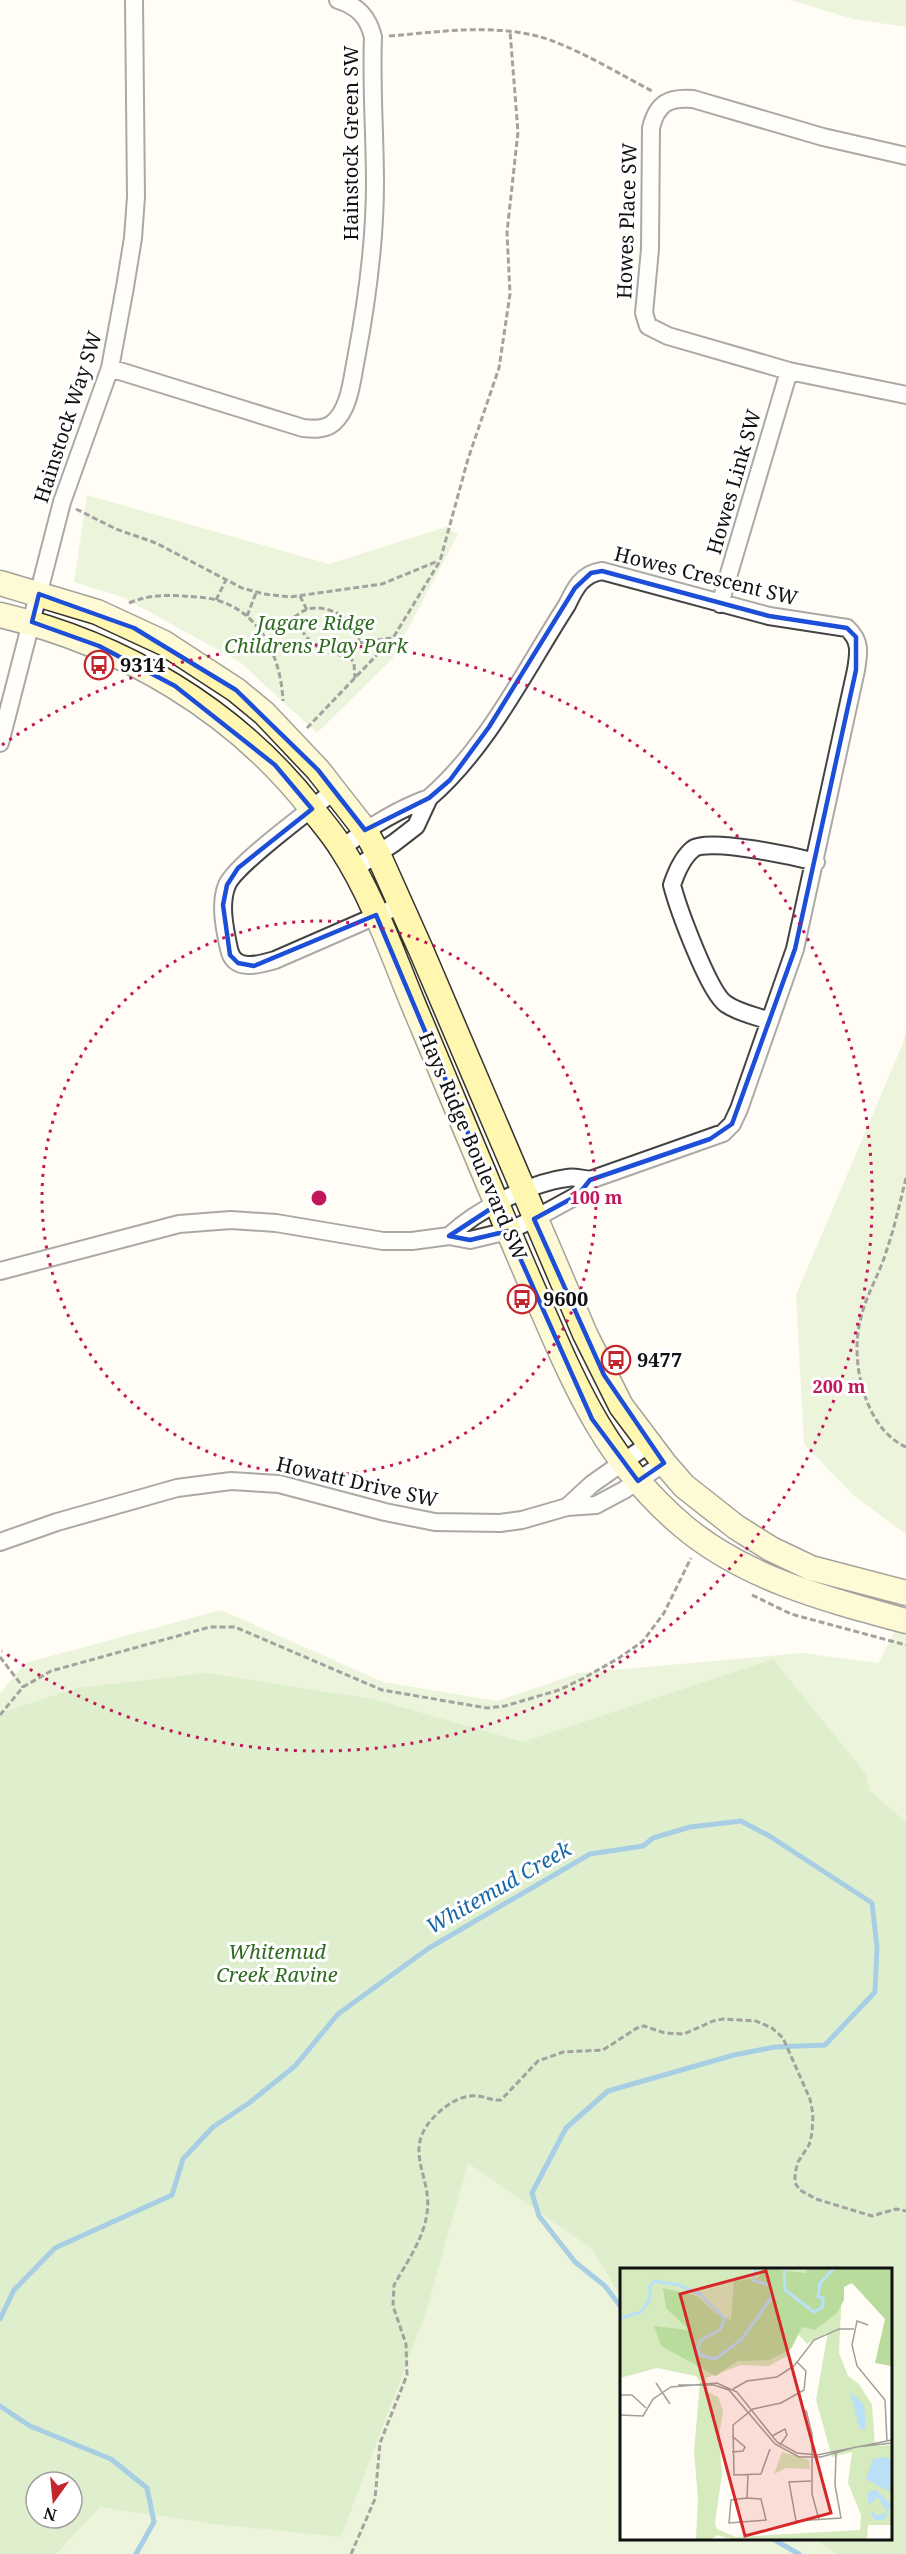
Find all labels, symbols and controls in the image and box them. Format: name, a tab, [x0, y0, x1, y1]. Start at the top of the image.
street label: Hainstock Green SW	[337, 45, 364, 241]
street label: Howes Place SW	[610, 142, 643, 300]
street label: Hainstock Way SW	[27, 327, 108, 506]
street label: Howes Link SW	[700, 406, 767, 558]
street label: Howes Crescent SW	[612, 540, 801, 611]
park label: Jagare Ridge Childrens Play Park	[224, 609, 408, 659]
bus stop icon: 9314	[83, 649, 115, 681]
place label: 9314	[120, 651, 165, 678]
street label: Hays Ridge Boulevard SW	[413, 1027, 534, 1264]
text: 100 m	[570, 1185, 623, 1209]
centre of rings	[309, 1188, 329, 1208]
bus stop icon: 9600	[506, 1283, 538, 1315]
place label: 9600	[543, 1285, 588, 1312]
bus stop icon: 9477	[600, 1344, 632, 1376]
place label: 9477	[637, 1346, 682, 1373]
text: 200 m	[813, 1374, 866, 1398]
street label: Howatt Drive SW	[274, 1450, 440, 1513]
water label: Whitemud Creek	[421, 1834, 577, 1940]
park label: Whitemud Creek Ravine	[216, 1938, 338, 1988]
inset map	[620, 2268, 891, 2539]
north arrow	[24, 2470, 84, 2530]
text: N	[41, 2502, 59, 2527]

